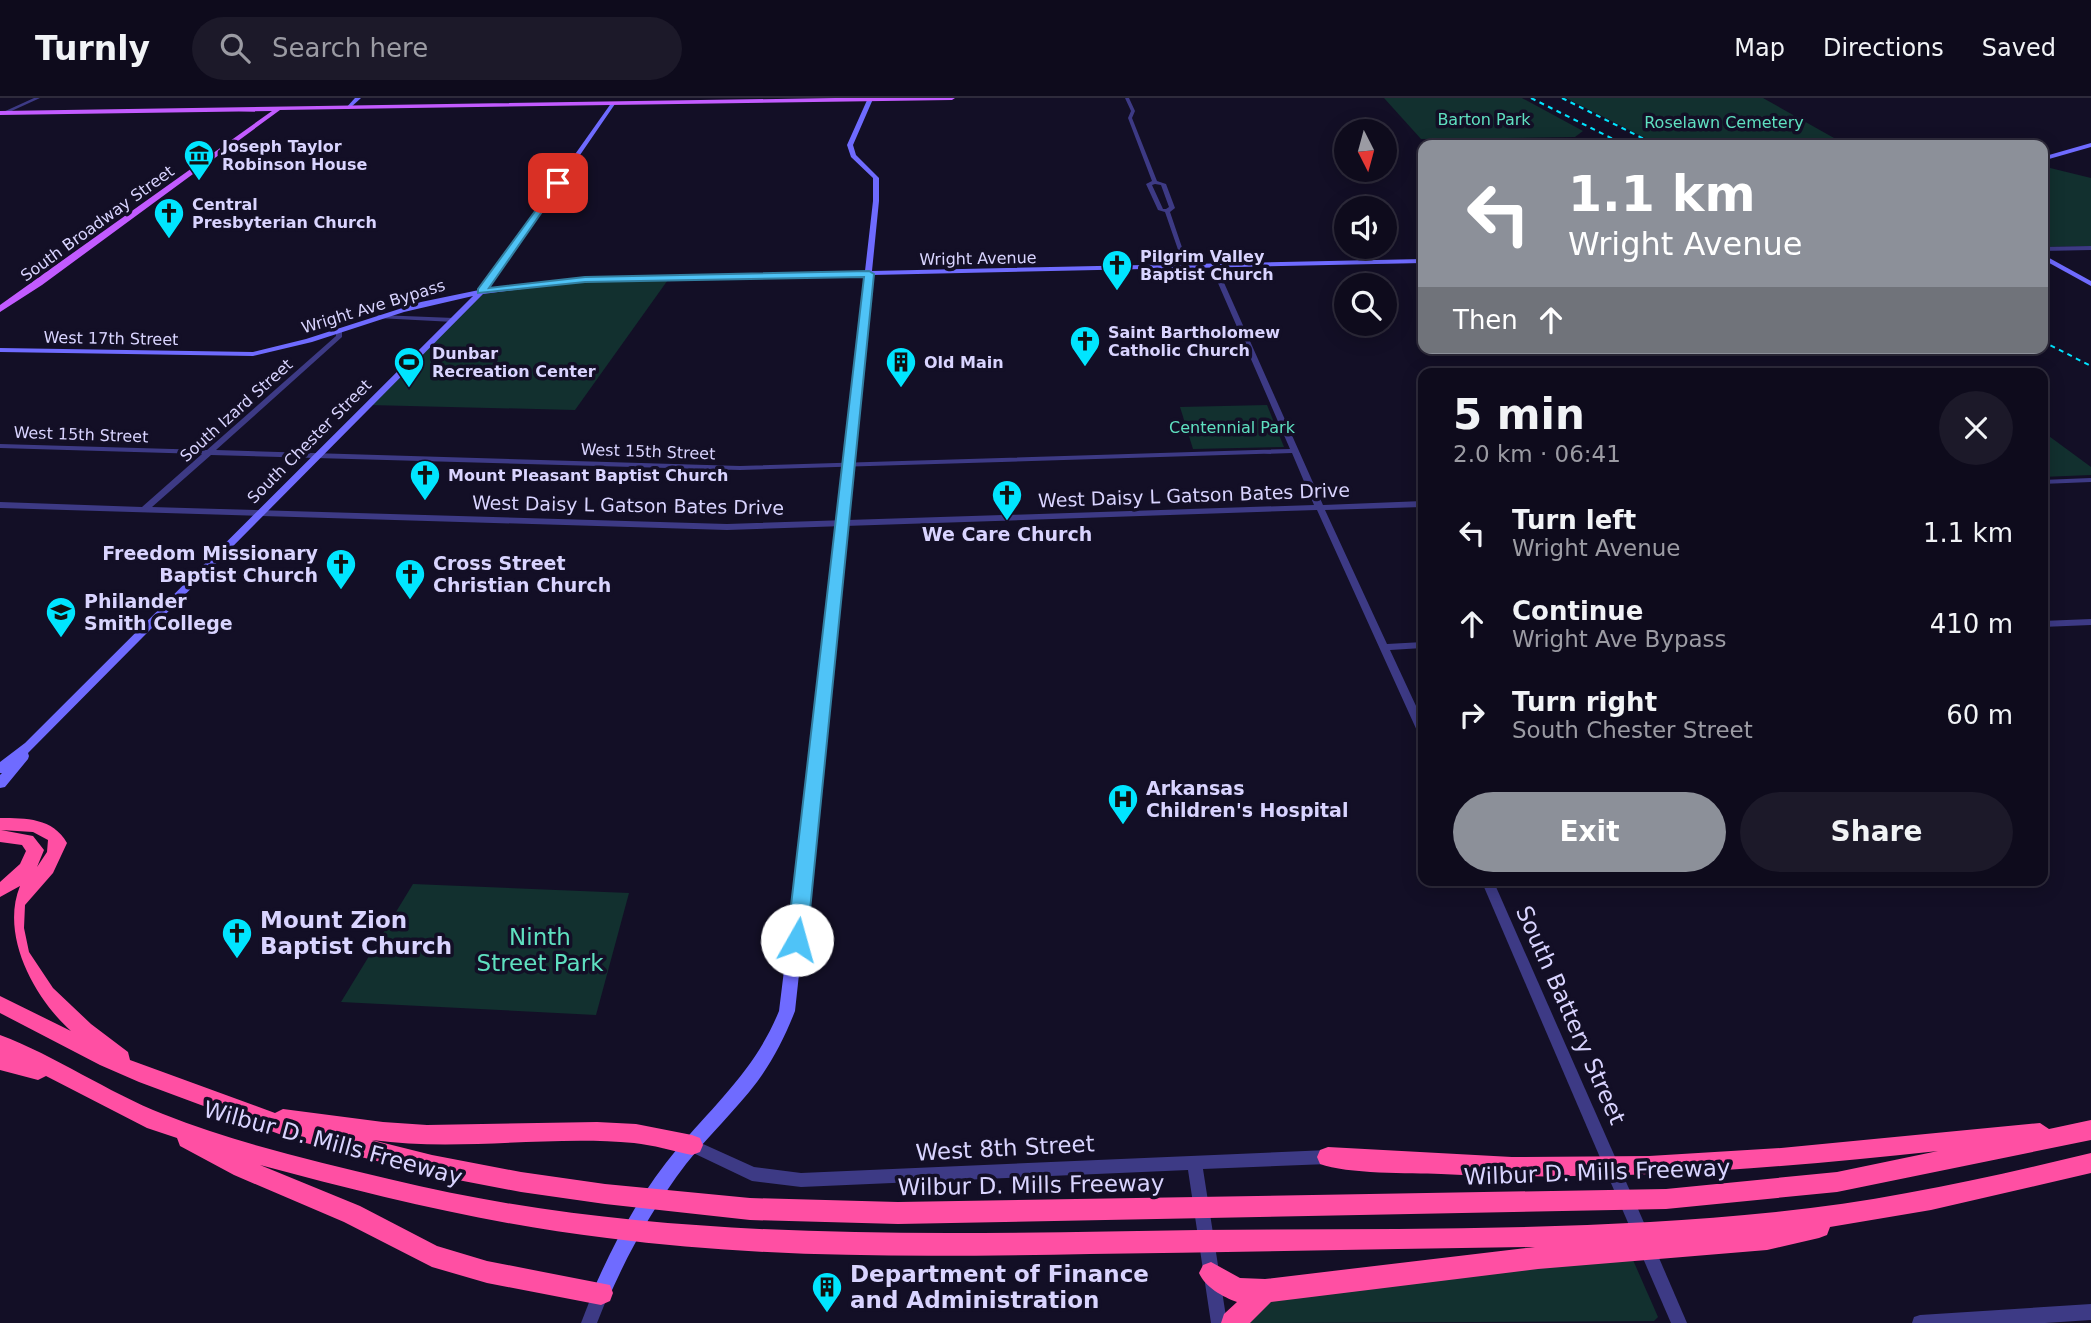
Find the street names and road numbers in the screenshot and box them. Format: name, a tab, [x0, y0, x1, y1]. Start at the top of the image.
street label: South Broadway Street	[17, 161, 178, 285]
street label: Wright Avenue	[919, 248, 1037, 269]
street label: Wright Ave Bypass	[299, 276, 447, 337]
street label: West 17th Street	[43, 328, 179, 349]
street label: South Izard Street	[176, 355, 296, 466]
street label: South Chester Street	[243, 375, 375, 507]
street label: West 15th Street	[13, 423, 149, 446]
street label: West 15th Street	[580, 440, 716, 463]
street label: West Daisy L Gatson Bates Drive	[1038, 479, 1350, 511]
street label: West Daisy L Gatson Bates Drive	[472, 491, 784, 519]
street label: South Battery Street	[1511, 902, 1631, 1128]
street label: Wilbur D. Mills Freeway	[201, 1096, 465, 1190]
street label: West 8th Street	[915, 1130, 1095, 1166]
street label: Wilbur D. Mills Freeway	[1463, 1154, 1731, 1190]
street label: Wilbur D. Mills Freeway	[897, 1170, 1165, 1200]

